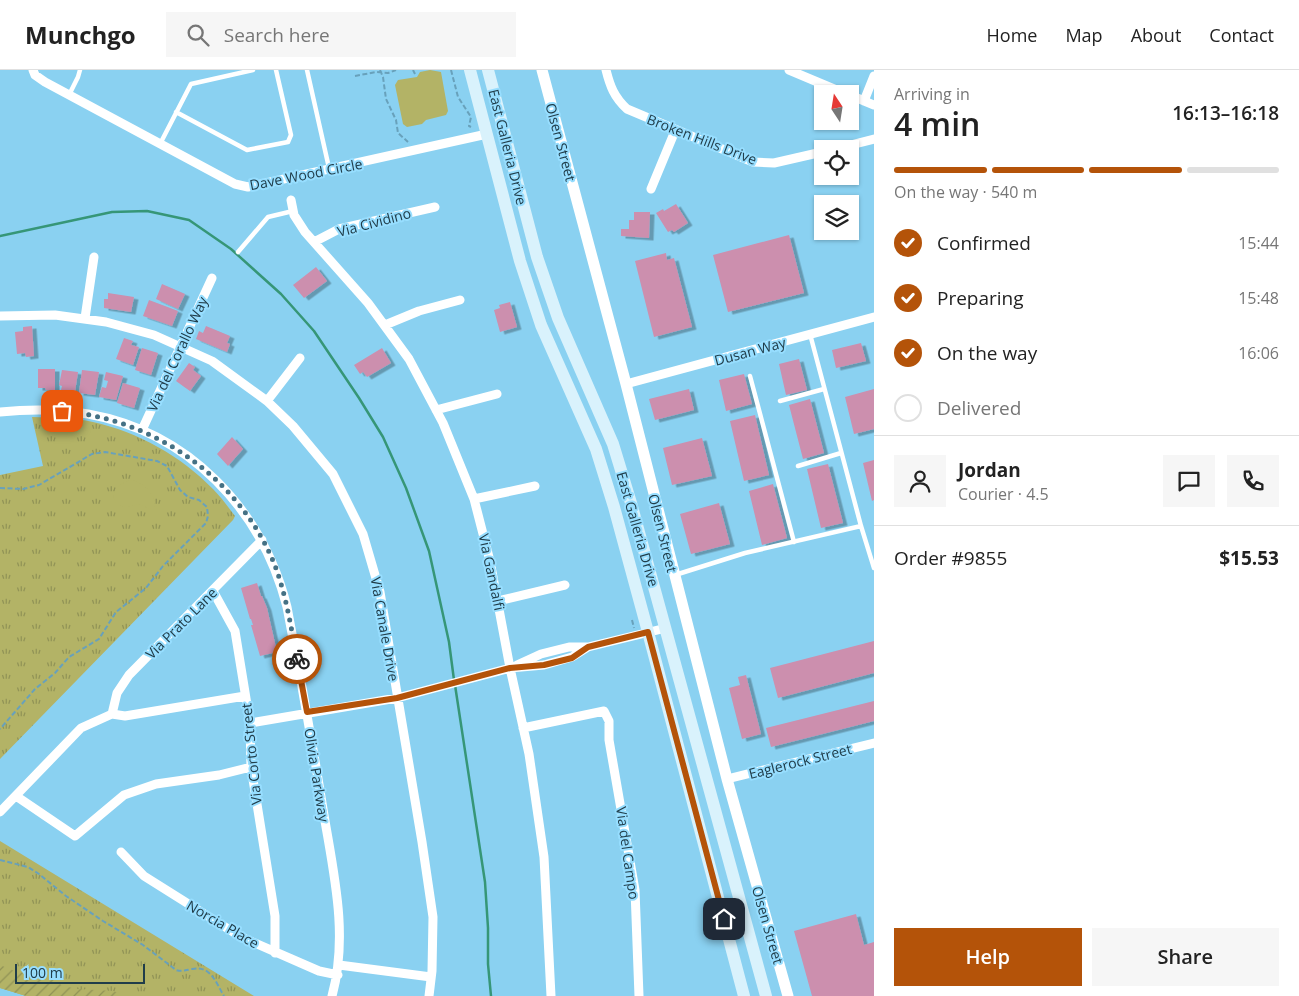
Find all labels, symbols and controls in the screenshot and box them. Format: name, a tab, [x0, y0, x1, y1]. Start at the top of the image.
search box	[166, 12, 516, 57]
text: Munchgo	[25, 18, 136, 51]
icon: search	[184, 21, 212, 49]
text: Search here	[224, 22, 330, 48]
text: Home	[987, 23, 1037, 47]
text: Map	[1065, 23, 1103, 47]
text: About	[1131, 23, 1181, 47]
text: Contact	[1209, 23, 1274, 47]
text: Arriving in	[894, 83, 970, 105]
north arrow	[814, 85, 859, 130]
map controls	[814, 85, 859, 240]
street label: East Galleria Drive	[484, 87, 532, 207]
text: 16:13–16:18	[1172, 100, 1279, 126]
street label: Olsen Street	[541, 101, 581, 183]
text: 4 min	[894, 102, 980, 145]
street label: Broken Hills Drive	[644, 109, 760, 169]
button: locate	[814, 140, 859, 185]
street label: Dave Wood Circle	[248, 154, 364, 194]
text: On the way · 540 m	[894, 181, 1037, 203]
button: layers	[814, 195, 859, 240]
street label: Via Cividino	[335, 203, 413, 241]
icon: check	[894, 229, 922, 257]
text: Confirmed	[937, 230, 1031, 256]
text: 15:44	[1238, 232, 1279, 254]
icon: check	[894, 284, 922, 312]
text: Preparing	[937, 285, 1024, 311]
text: 15:48	[1238, 287, 1279, 309]
street label: Via del Corallo Way	[142, 293, 212, 414]
street label: Dusan Way	[712, 332, 789, 370]
icon: check	[894, 339, 922, 367]
text: On the way	[937, 340, 1037, 366]
text: 16:06	[1238, 342, 1279, 364]
pin	[41, 390, 83, 432]
text: Delivered	[937, 395, 1021, 421]
icon: bag	[48, 397, 76, 425]
button: person	[894, 455, 946, 507]
button: chat	[1163, 455, 1215, 507]
button: phone	[1227, 455, 1279, 507]
text: Jordan	[958, 457, 1021, 483]
street label: East Galleria Drive	[613, 469, 664, 589]
text: Courier · 4.5	[958, 483, 1049, 505]
street label: Olsen Street	[644, 492, 682, 574]
street label: Via Gandalfi	[475, 532, 509, 612]
text: Order #9855	[894, 545, 1007, 571]
text: $15.53	[1219, 545, 1279, 571]
street label: Via Canale Drive	[366, 575, 404, 683]
street label: Via Prato Lane	[141, 583, 221, 663]
courier	[272, 634, 322, 684]
icon: bike	[283, 645, 311, 673]
street label: Via Corto Street	[236, 702, 266, 806]
street label: Olivia Parkway	[300, 727, 334, 824]
street label: Eaglerock Street	[747, 739, 853, 783]
street label: Via del Campo	[612, 805, 644, 901]
street label: Olsen Street	[748, 884, 788, 966]
street label: Norcia Place	[183, 896, 263, 952]
pin	[703, 898, 745, 940]
icon: home	[710, 905, 738, 933]
button: Help	[894, 928, 1082, 986]
button: Share	[1092, 928, 1279, 986]
scale bar	[15, 961, 145, 984]
text: 100 m	[22, 963, 63, 982]

